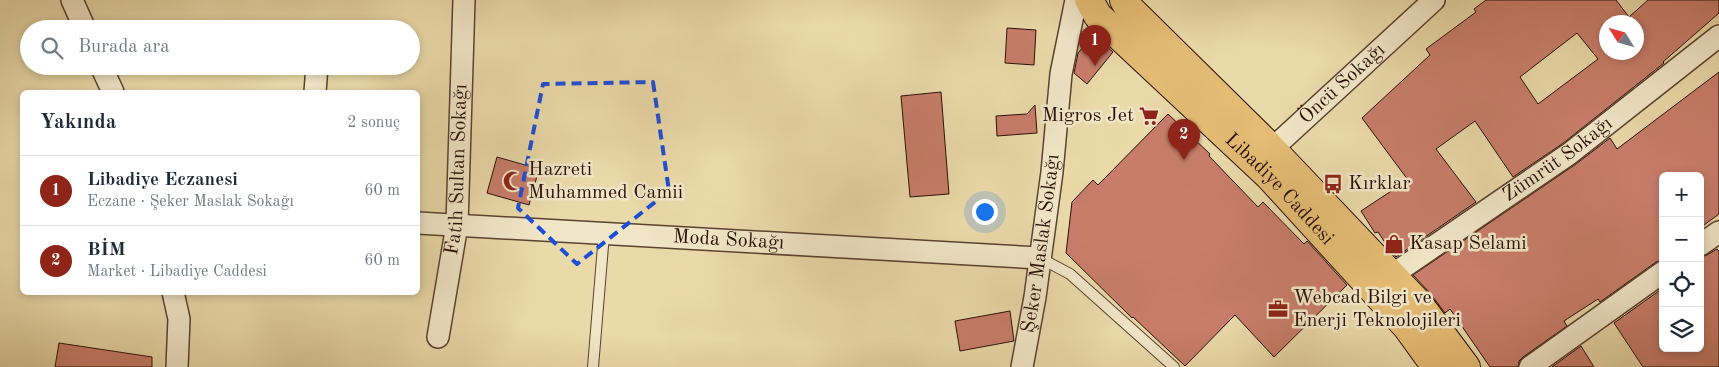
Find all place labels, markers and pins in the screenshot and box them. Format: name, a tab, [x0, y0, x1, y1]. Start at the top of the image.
pin: 1	[1079, 25, 1111, 66]
supermarket icon: Migros Jet	[1138, 105, 1160, 127]
place label: Migros Jet	[1042, 106, 1134, 126]
pin: 2	[1168, 119, 1200, 160]
place label: Hazreti Muhammed Camii	[528, 160, 683, 203]
mosque icon: Hazreti Muhammed Camii	[502, 170, 524, 192]
bus stop icon: Kırklar	[1322, 173, 1344, 195]
place label: Kırklar	[1348, 174, 1411, 194]
shop icon: Kasap Selami	[1383, 233, 1405, 255]
place label: Kasap Selami	[1409, 234, 1527, 254]
place label: Webcad Bilgi ve Enerji Teknolojileri	[1293, 288, 1461, 331]
office icon: Webcad Bilgi ve Enerji Teknolojileri	[1267, 298, 1289, 320]

